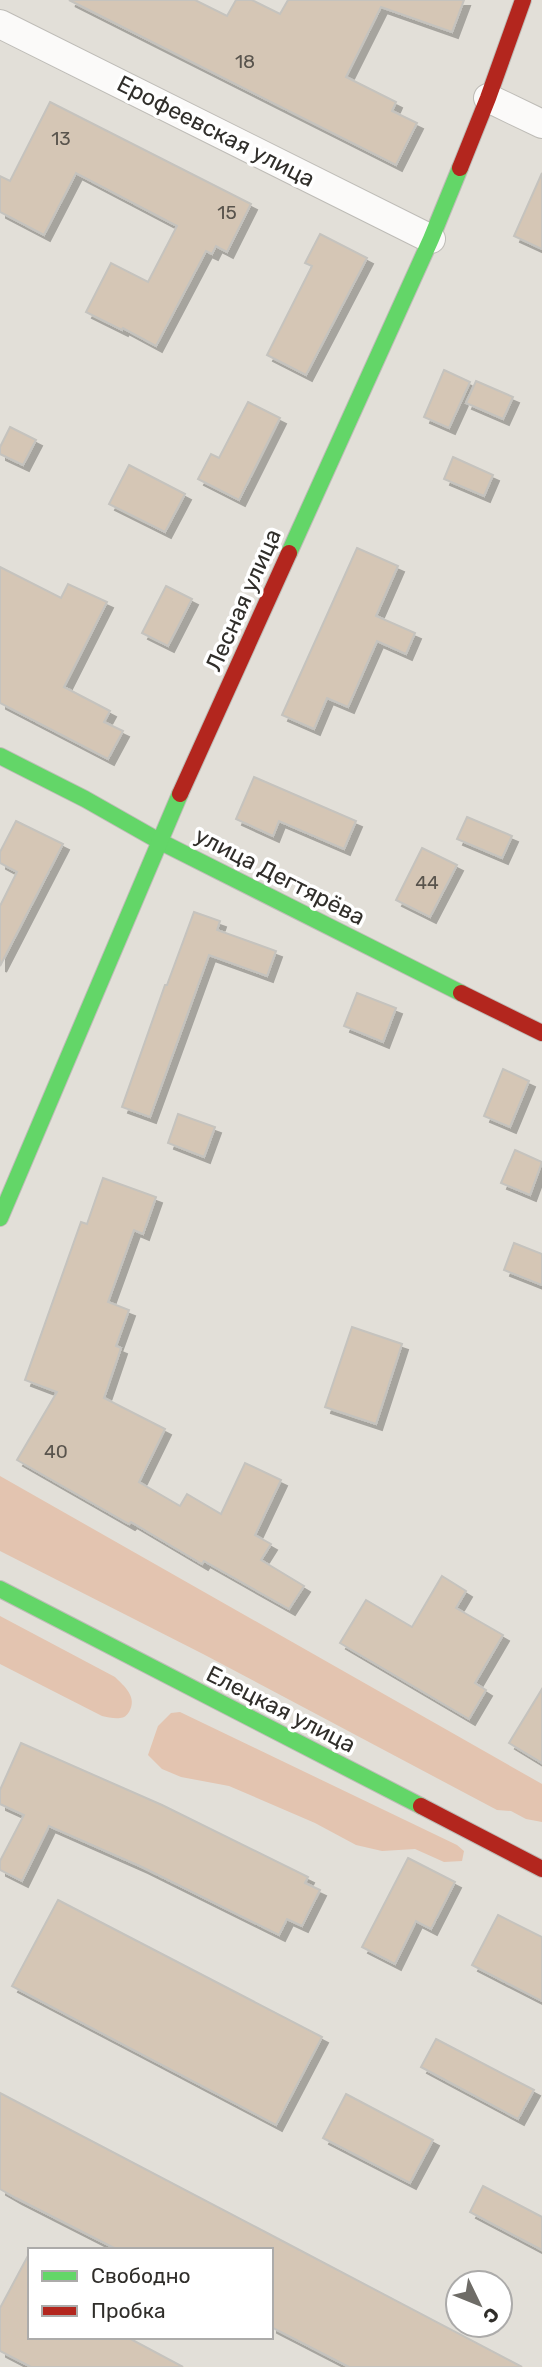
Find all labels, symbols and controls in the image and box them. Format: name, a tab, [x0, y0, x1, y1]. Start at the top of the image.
house number: 18	[235, 50, 255, 73]
street label: Ерофеевская улица	[113, 69, 319, 193]
house number: 13	[51, 127, 71, 150]
house number: 15	[217, 201, 237, 224]
street label: Лесная улица	[199, 524, 287, 676]
street label: улица Дегтярёва	[190, 821, 370, 931]
house number: 44	[415, 871, 439, 894]
house number: 40	[44, 1440, 68, 1463]
street label: Елецкая улица	[202, 1659, 360, 1759]
legend	[28, 2248, 273, 2339]
text: Свободно	[91, 2263, 191, 2288]
north arrow	[444, 2269, 514, 2339]
text: Пробка	[91, 2298, 166, 2323]
text: С	[478, 2303, 504, 2328]

